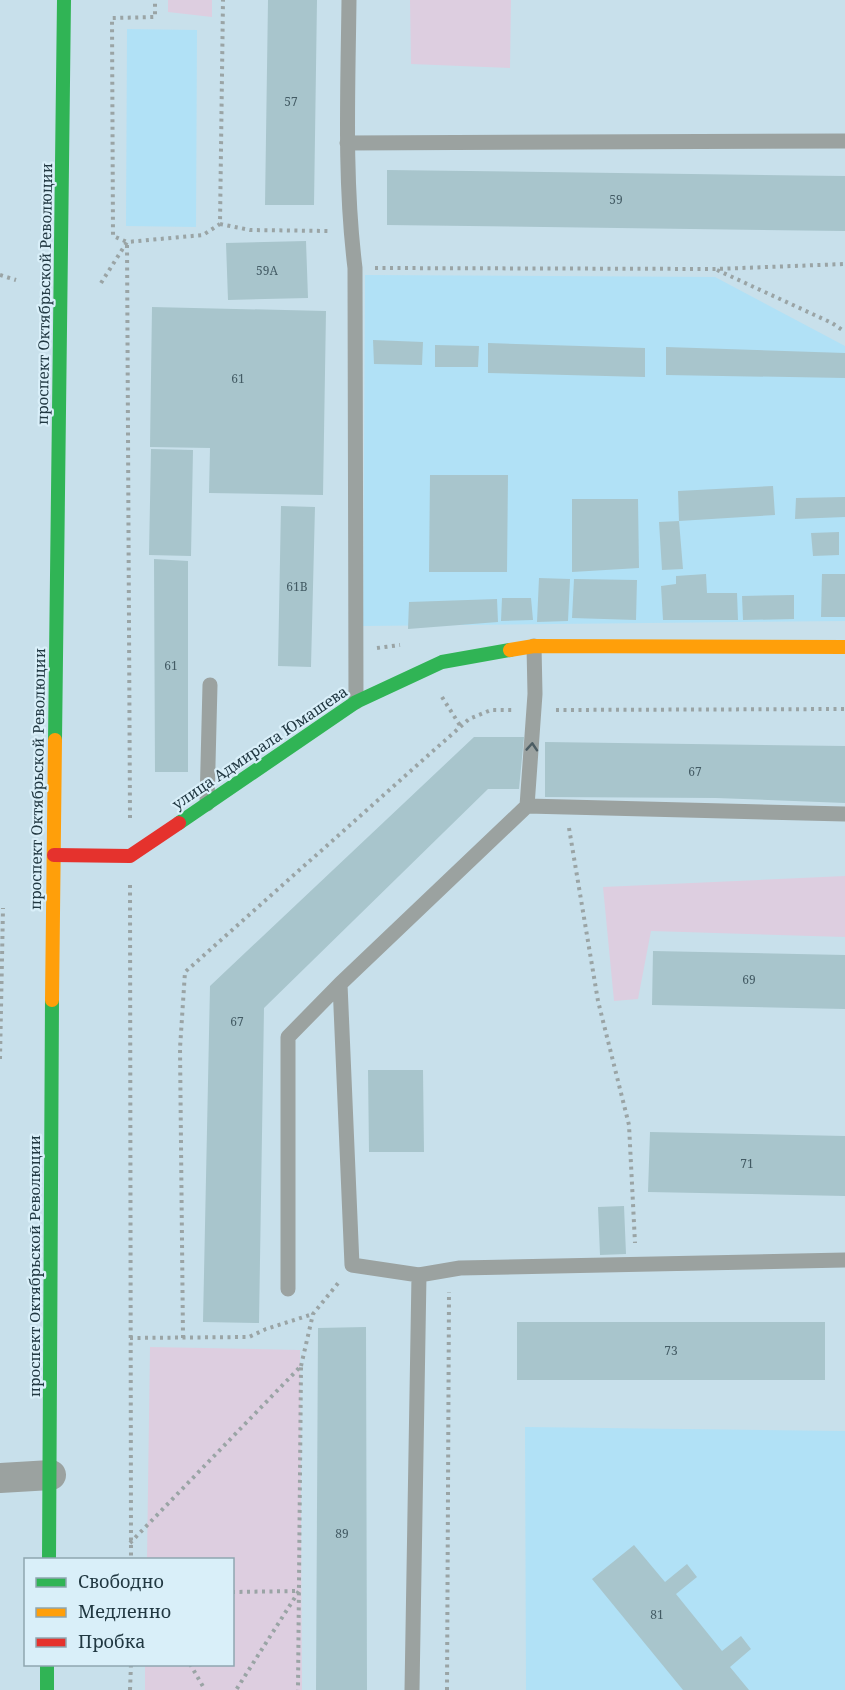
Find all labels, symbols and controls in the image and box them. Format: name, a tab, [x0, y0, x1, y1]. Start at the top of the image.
house number: 57	[284, 93, 298, 110]
street label: проспект Октябрьской Революции	[32, 163, 56, 425]
house number: 59	[609, 191, 623, 208]
house number: 59А	[256, 262, 278, 279]
house number: 61	[231, 370, 245, 387]
house number: 61В	[286, 578, 308, 595]
street label: проспект Октябрьской Революции	[25, 648, 49, 910]
house number: 61	[164, 657, 178, 674]
street label: улица Адмирала Юмашева	[168, 681, 351, 813]
one-way arrow	[525, 743, 538, 752]
house number: 67	[688, 763, 702, 780]
house number: 69	[742, 971, 756, 988]
house number: 67	[230, 1013, 244, 1030]
street label: проспект Октябрьской Революции	[24, 1135, 44, 1397]
house number: 71	[740, 1155, 754, 1172]
house number: 73	[664, 1342, 678, 1359]
house number: 89	[335, 1525, 349, 1542]
legend	[24, 1558, 234, 1666]
text: Свободно	[78, 1569, 164, 1593]
text: Медленно	[78, 1599, 171, 1623]
house number: 81	[650, 1606, 664, 1623]
text: Пробка	[78, 1629, 145, 1653]

